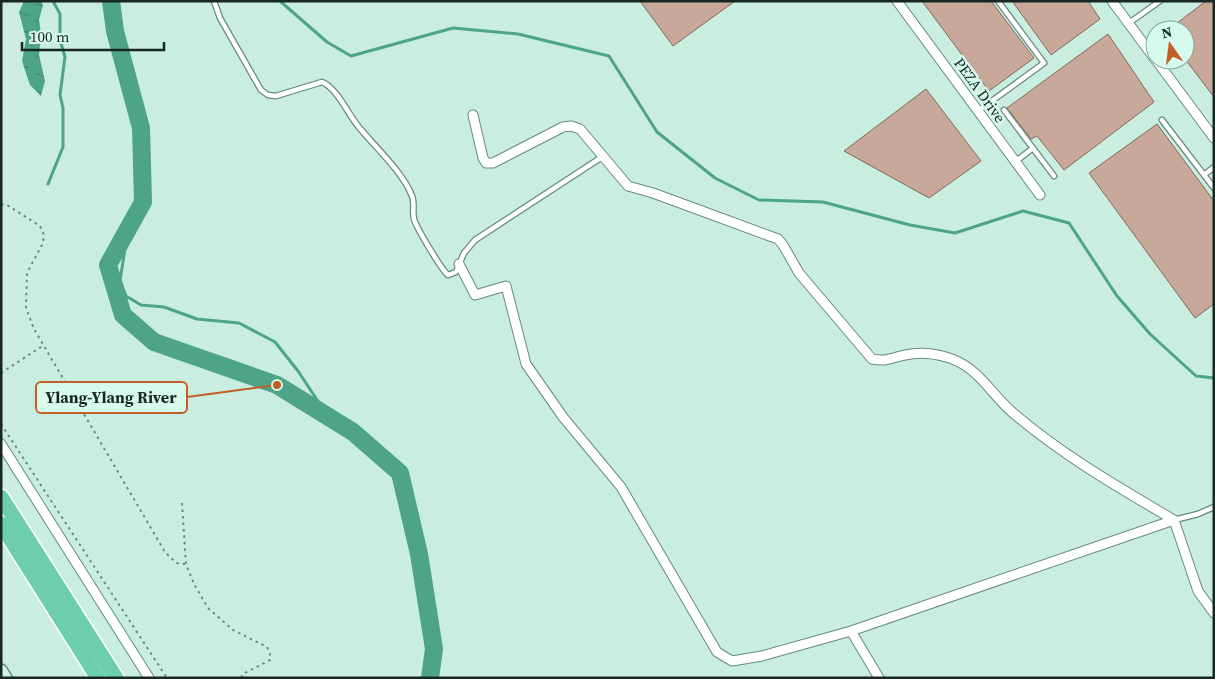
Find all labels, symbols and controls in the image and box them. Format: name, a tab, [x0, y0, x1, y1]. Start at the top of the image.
scale bar	[22, 20, 165, 52]
north arrow	[1145, 20, 1195, 70]
text: N	[1159, 21, 1174, 43]
text: 100 m	[30, 26, 70, 47]
street label: PEZA Drive	[949, 53, 1011, 127]
callout: Ylang-Ylang River	[36, 382, 187, 413]
text: Ylang-Ylang River	[45, 386, 177, 408]

